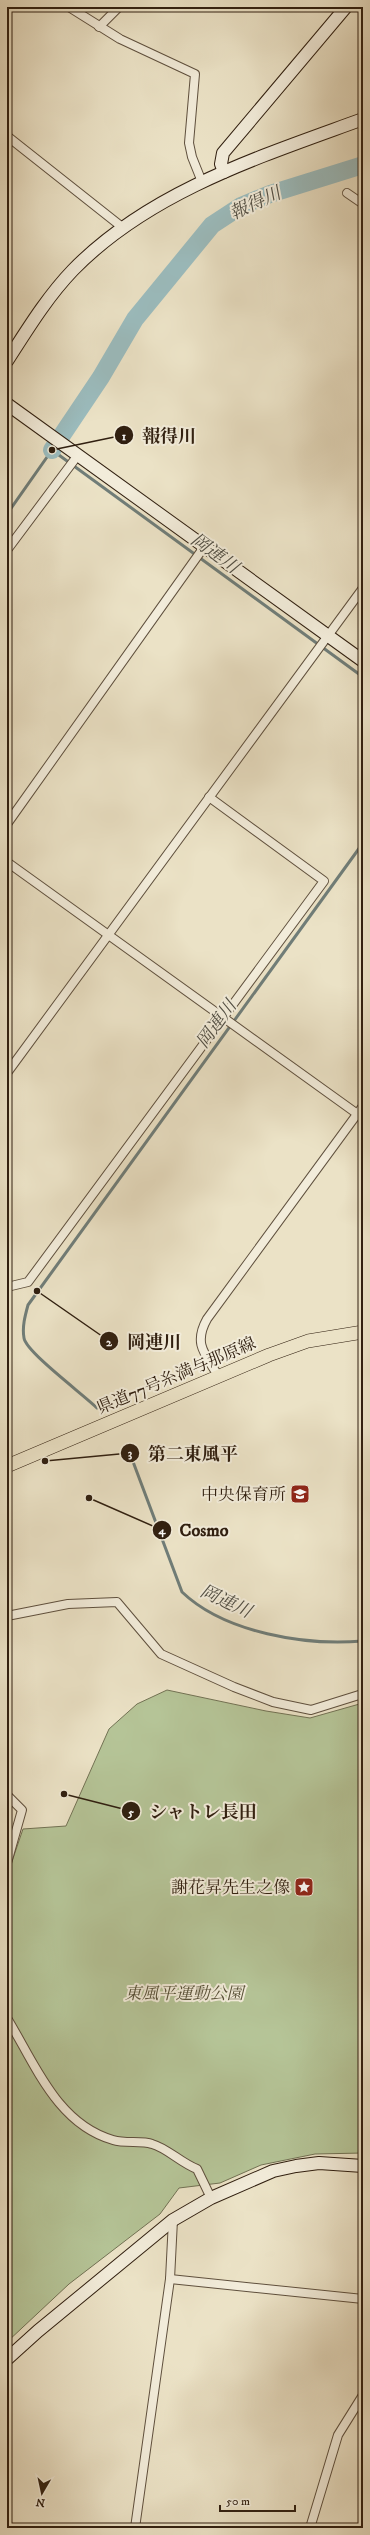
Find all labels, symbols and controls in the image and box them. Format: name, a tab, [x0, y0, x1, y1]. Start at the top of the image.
water label: 報得川	[226, 182, 286, 225]
callout: 報得川	[114, 420, 204, 450]
text: 報得川	[142, 426, 196, 448]
text: 1	[122, 429, 127, 444]
water label: 岡連川	[186, 529, 244, 580]
water label: 岡連川	[192, 995, 243, 1053]
callout: 岡連川	[99, 1326, 189, 1356]
street label: 県道77号糸満与那原線	[93, 1332, 259, 1419]
text: 岡連川	[127, 1332, 181, 1354]
text: 2	[106, 1335, 113, 1350]
callout: 第二東風平	[120, 1438, 246, 1468]
text: 第二東風平	[148, 1444, 238, 1466]
text: 3	[128, 1446, 133, 1461]
school or university icon: 中央保育所	[289, 1483, 311, 1505]
place label: 中央保育所	[201, 1484, 286, 1506]
callout: Cosmo	[152, 1515, 237, 1545]
text: Cosmo	[180, 1520, 229, 1542]
text: 4	[158, 1523, 167, 1538]
water label: 岡連川	[196, 1581, 257, 1624]
callout: シャトレ長田	[121, 1796, 265, 1826]
text: シャトレ長田	[149, 1802, 257, 1824]
text: 5	[127, 1805, 134, 1820]
place icon: 謝花昇先生之像	[293, 1876, 315, 1898]
place label: 謝花昇先生之像	[171, 1877, 290, 1899]
park label: 東風平運動公園	[125, 1983, 246, 2005]
north arrow	[22, 2473, 62, 2513]
scale bar	[220, 2487, 295, 2513]
text: N	[35, 2494, 46, 2510]
text: 50 m	[226, 2494, 250, 2509]

